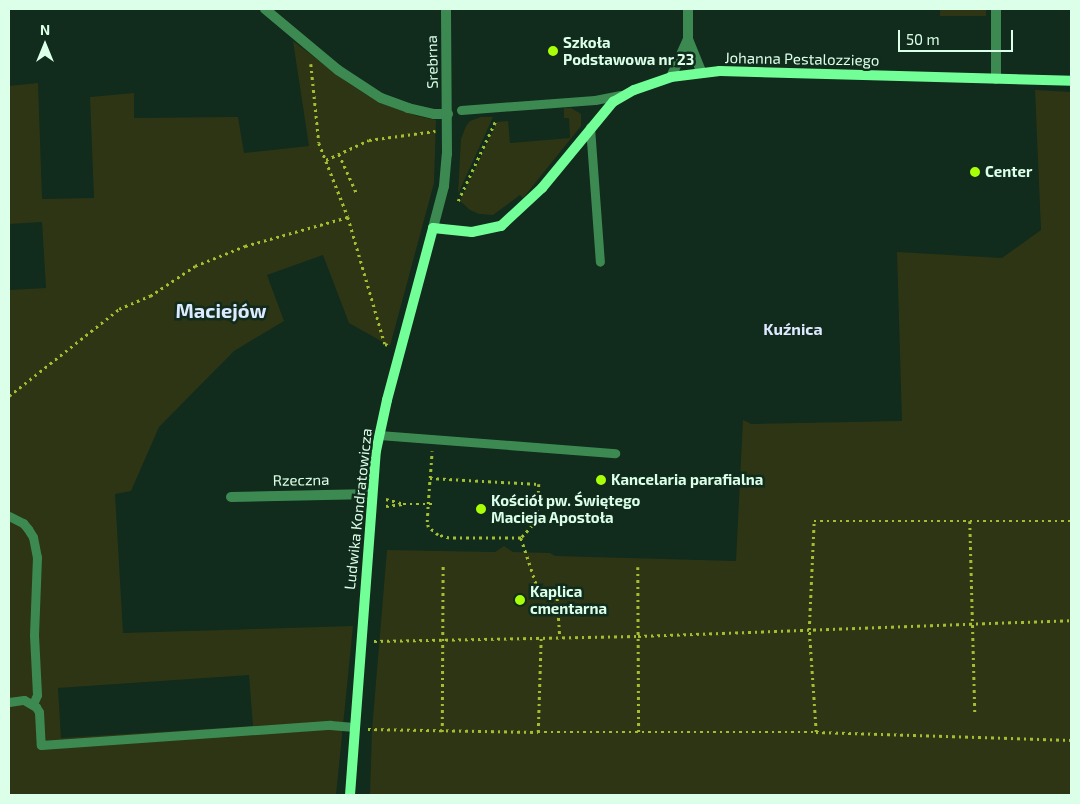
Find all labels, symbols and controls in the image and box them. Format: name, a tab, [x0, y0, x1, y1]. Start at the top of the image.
north arrow	[20, 20, 70, 70]
scale bar	[900, 20, 1015, 52]
text: N	[40, 21, 50, 38]
text: 50 m	[906, 30, 940, 48]
place label: Szkoła Podstawowa nr 23	[563, 33, 694, 68]
street label: Srebrna	[423, 35, 441, 89]
marker: Szkoła Podstawowa nr 23	[547, 45, 559, 57]
street label: Johanna Pestalozziego	[724, 49, 880, 69]
place label: Center	[985, 163, 1032, 181]
marker: Center	[969, 166, 981, 178]
district label: Maciejów	[176, 298, 266, 322]
district label: Kuźnica	[763, 319, 823, 339]
street label: Ludwika Kondratowicza	[341, 427, 375, 591]
street label: Rzeczna	[272, 471, 330, 489]
place label: Kancelaria parafialna	[611, 471, 763, 489]
marker: Kancelaria parafialna	[595, 474, 607, 486]
place label: Kościół pw. Świętego Macieja Apostoła	[491, 491, 641, 526]
marker: Kościół pw. Świętego Macieja Apostoła	[475, 503, 487, 515]
place label: Kaplica cmentarna	[530, 582, 607, 617]
marker: Kaplica cmentarna	[514, 594, 526, 606]

